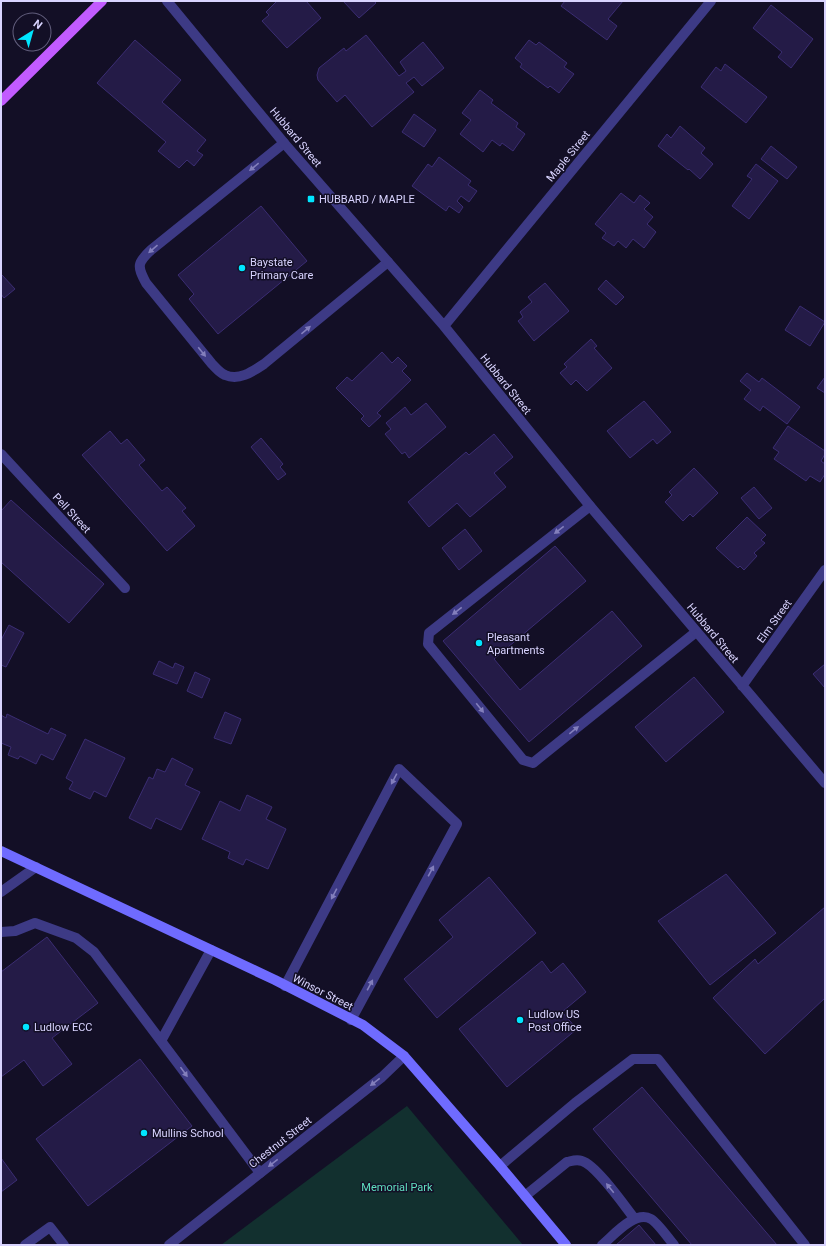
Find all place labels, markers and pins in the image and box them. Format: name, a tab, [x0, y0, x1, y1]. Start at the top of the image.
place label: HUBBARD / MAPLE	[319, 193, 415, 206]
marker: HUBBARD / MAPLE	[306, 194, 316, 204]
place label: Baystate Primary Care	[250, 256, 313, 282]
marker: Baystate Primary Care	[237, 263, 247, 273]
place label: Pleasant Apartments	[487, 631, 545, 657]
marker: Pleasant Apartments	[474, 638, 484, 648]
place label: Ludlow US Post Office	[528, 1008, 582, 1034]
marker: Ludlow US Post Office	[515, 1015, 525, 1025]
place label: Ludlow ECC	[34, 1021, 92, 1034]
marker: Ludlow ECC	[21, 1022, 31, 1032]
place label: Mullins School	[152, 1127, 224, 1140]
marker: Mullins School	[139, 1128, 149, 1138]

